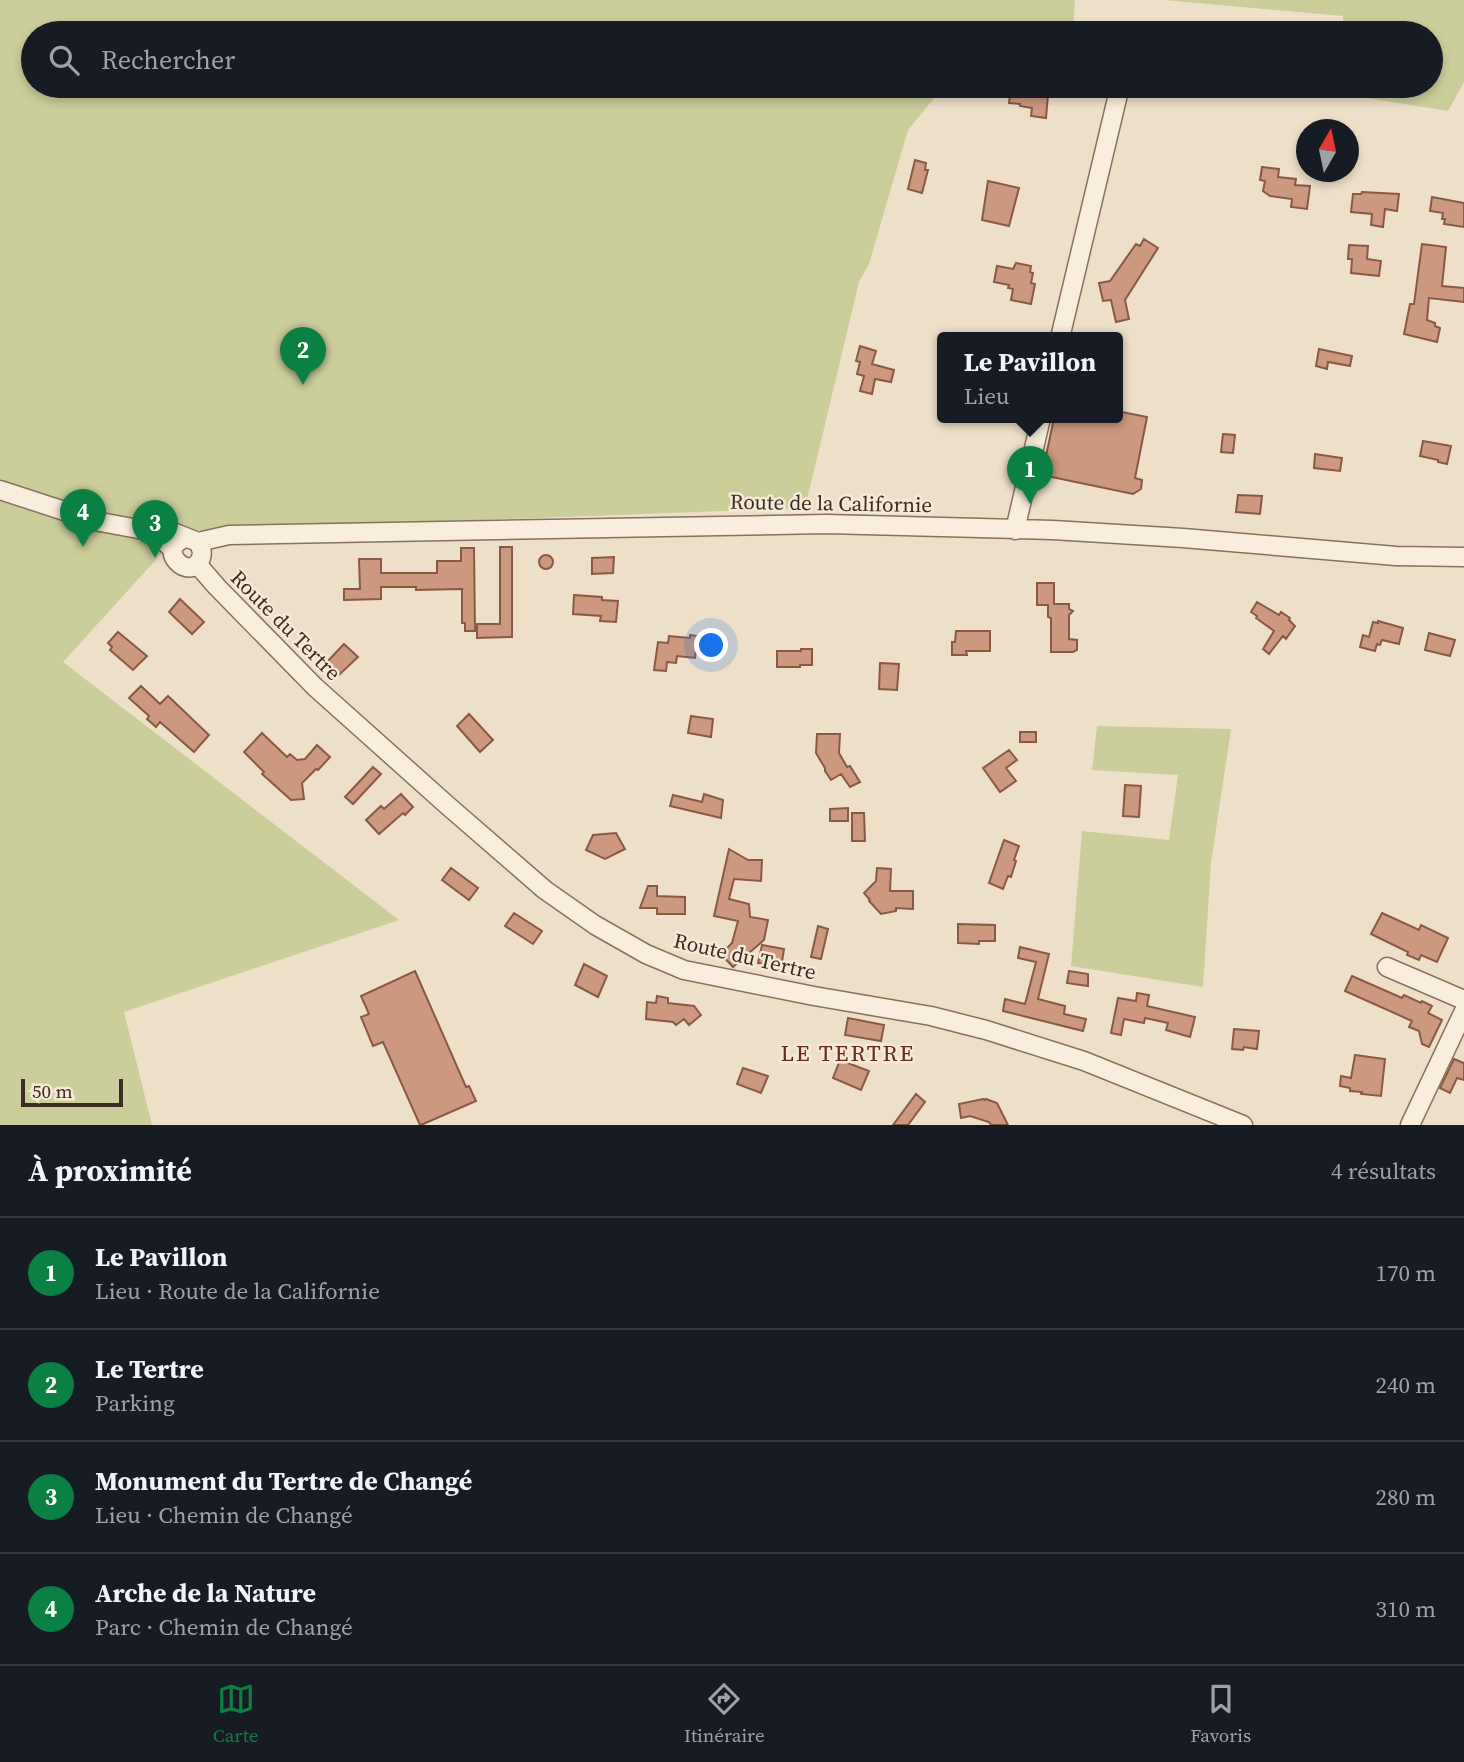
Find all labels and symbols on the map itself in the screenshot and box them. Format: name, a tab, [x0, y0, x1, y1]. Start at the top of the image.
north arrow	[1296, 119, 1359, 182]
pin: 2	[280, 327, 326, 385]
pin: 1	[1007, 446, 1053, 504]
street label: Route de la Californie	[730, 487, 932, 519]
pin: 4	[60, 489, 106, 547]
pin: 3	[132, 500, 178, 558]
street label: Route du Tertre	[224, 563, 348, 687]
your location	[694, 628, 728, 662]
street label: Route du Tertre	[671, 926, 819, 986]
district label: LE TERTRE	[781, 1037, 915, 1069]
scale bar	[21, 1076, 122, 1108]

